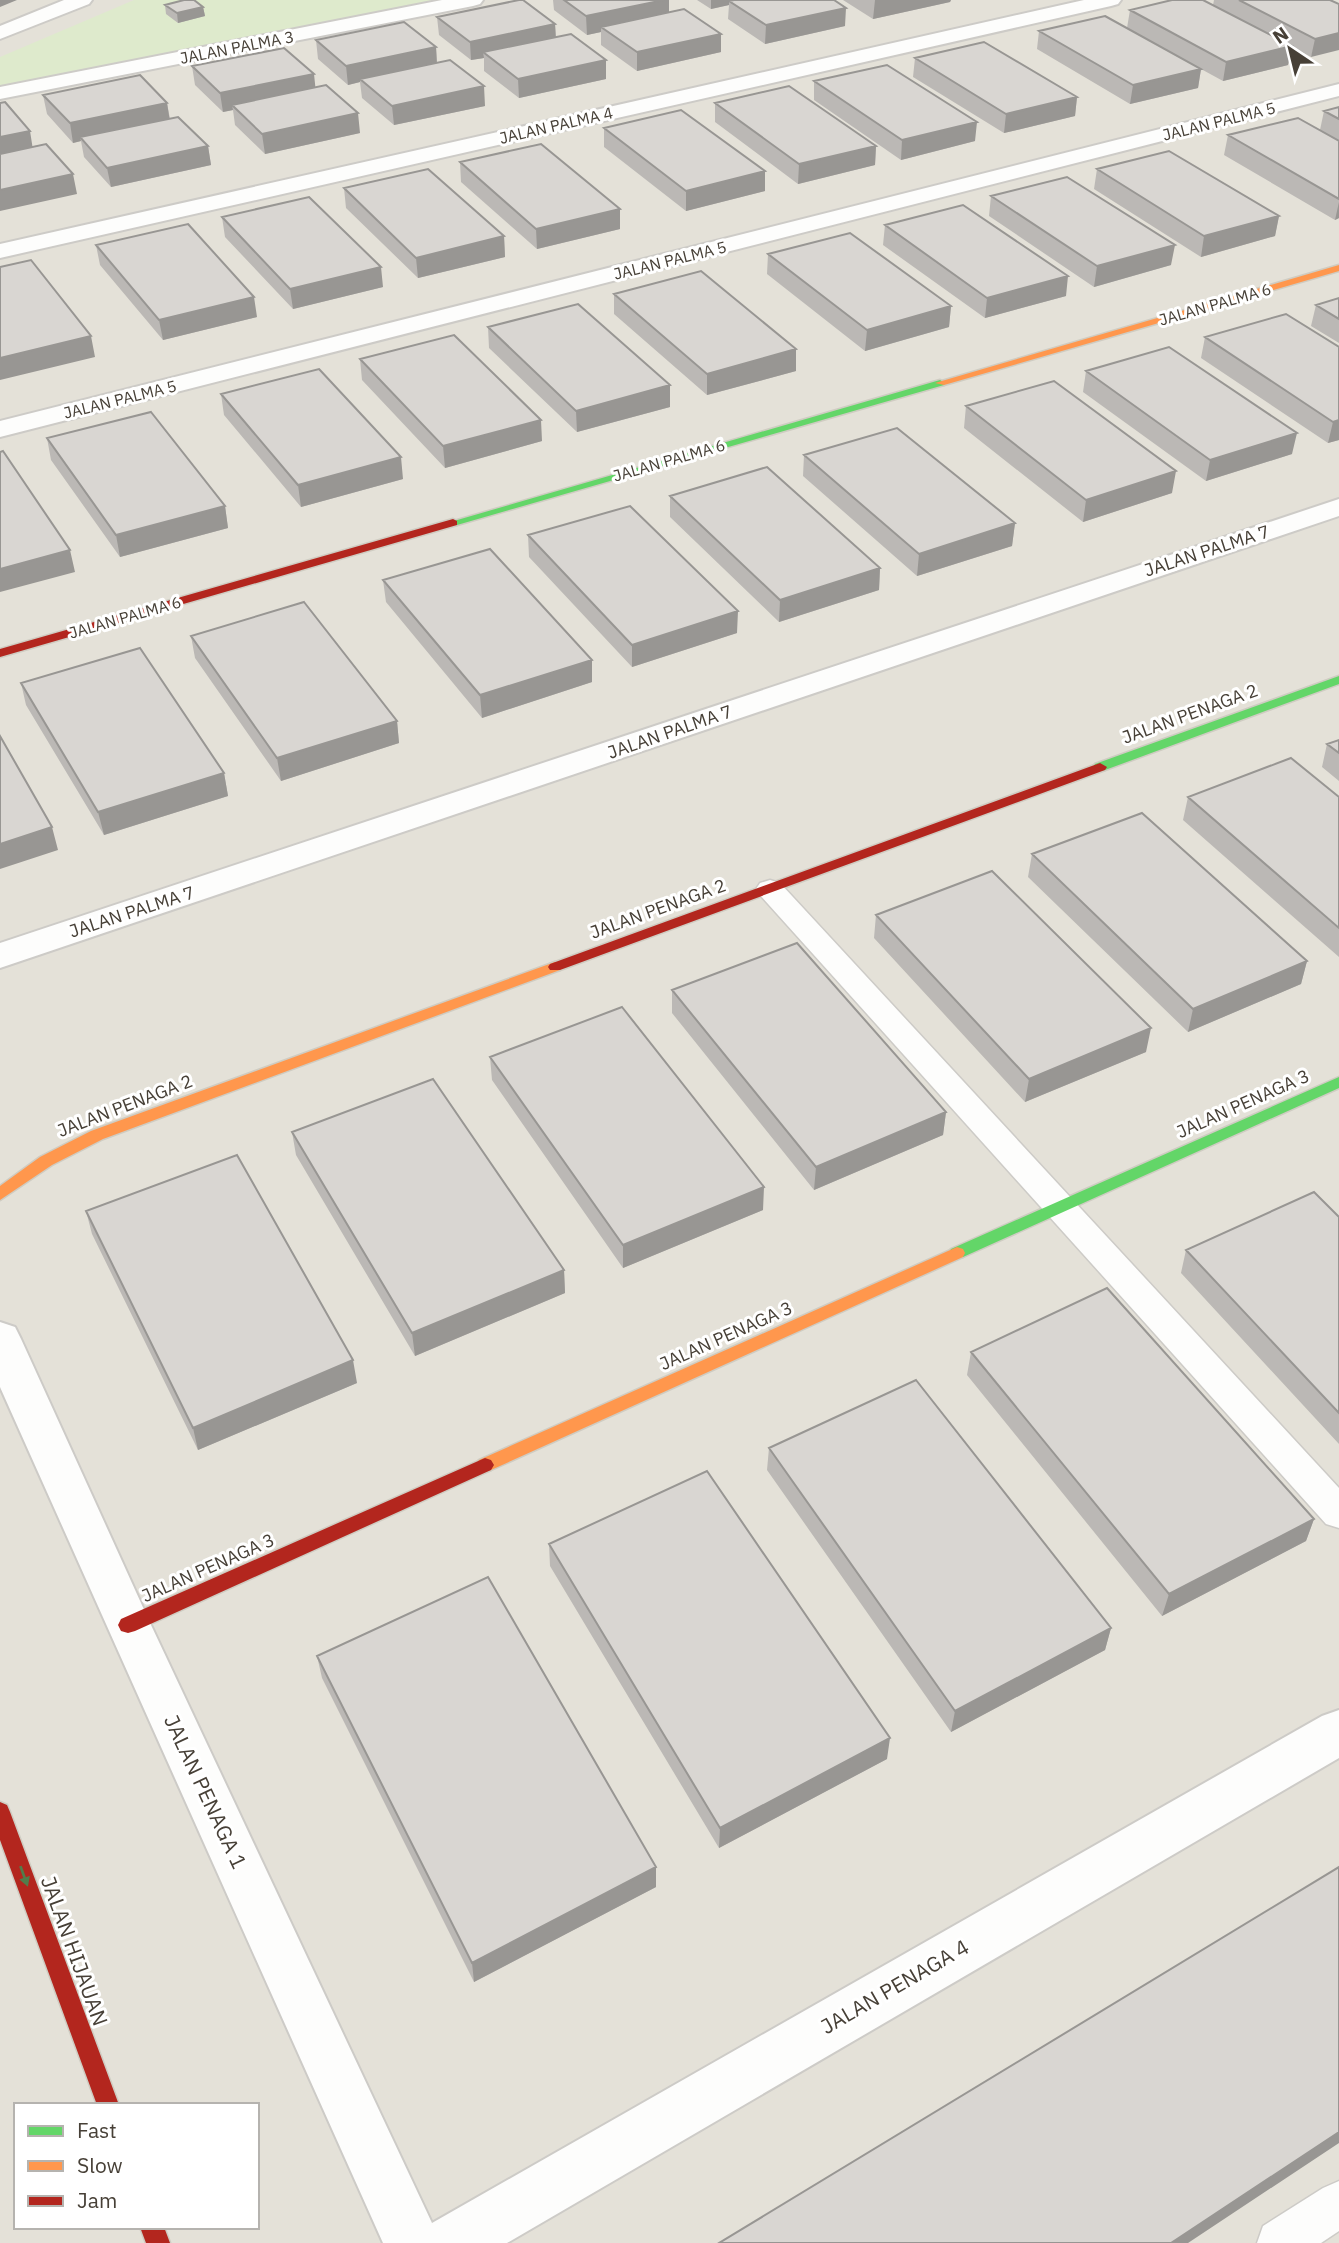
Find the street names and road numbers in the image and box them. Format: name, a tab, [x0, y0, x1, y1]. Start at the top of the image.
street label: JALAN PALMA 3	[178, 26, 296, 68]
street label: JALAN PALMA 5	[1160, 97, 1278, 145]
street label: JALAN PALMA 4	[497, 102, 615, 148]
street label: JALAN PALMA 5	[611, 236, 729, 284]
street label: JALAN PALMA 6	[1157, 278, 1273, 330]
street label: JALAN PALMA 5	[61, 375, 179, 423]
street label: JALAN PALMA 6	[611, 434, 727, 486]
street label: JALAN PALMA 7	[1141, 519, 1272, 582]
street label: JALAN PALMA 6	[67, 591, 183, 643]
street label: JALAN PENAGA 2	[1119, 678, 1261, 749]
street label: JALAN PALMA 7	[604, 699, 735, 764]
street label: JALAN PENAGA 2	[587, 873, 729, 944]
street label: JALAN PALMA 7	[66, 880, 197, 943]
street label: JALAN PENAGA 3	[1173, 1064, 1313, 1143]
street label: JALAN PENAGA 2	[54, 1069, 196, 1142]
street label: JALAN PENAGA 3	[656, 1296, 796, 1375]
street label: JALAN PENAGA 3	[138, 1528, 278, 1607]
street label: JALAN PENAGA 1	[158, 1710, 254, 1873]
street label: JALAN HIJAUAN	[35, 1872, 115, 2029]
street label: JALAN PENAGA 4	[815, 1932, 974, 2040]

